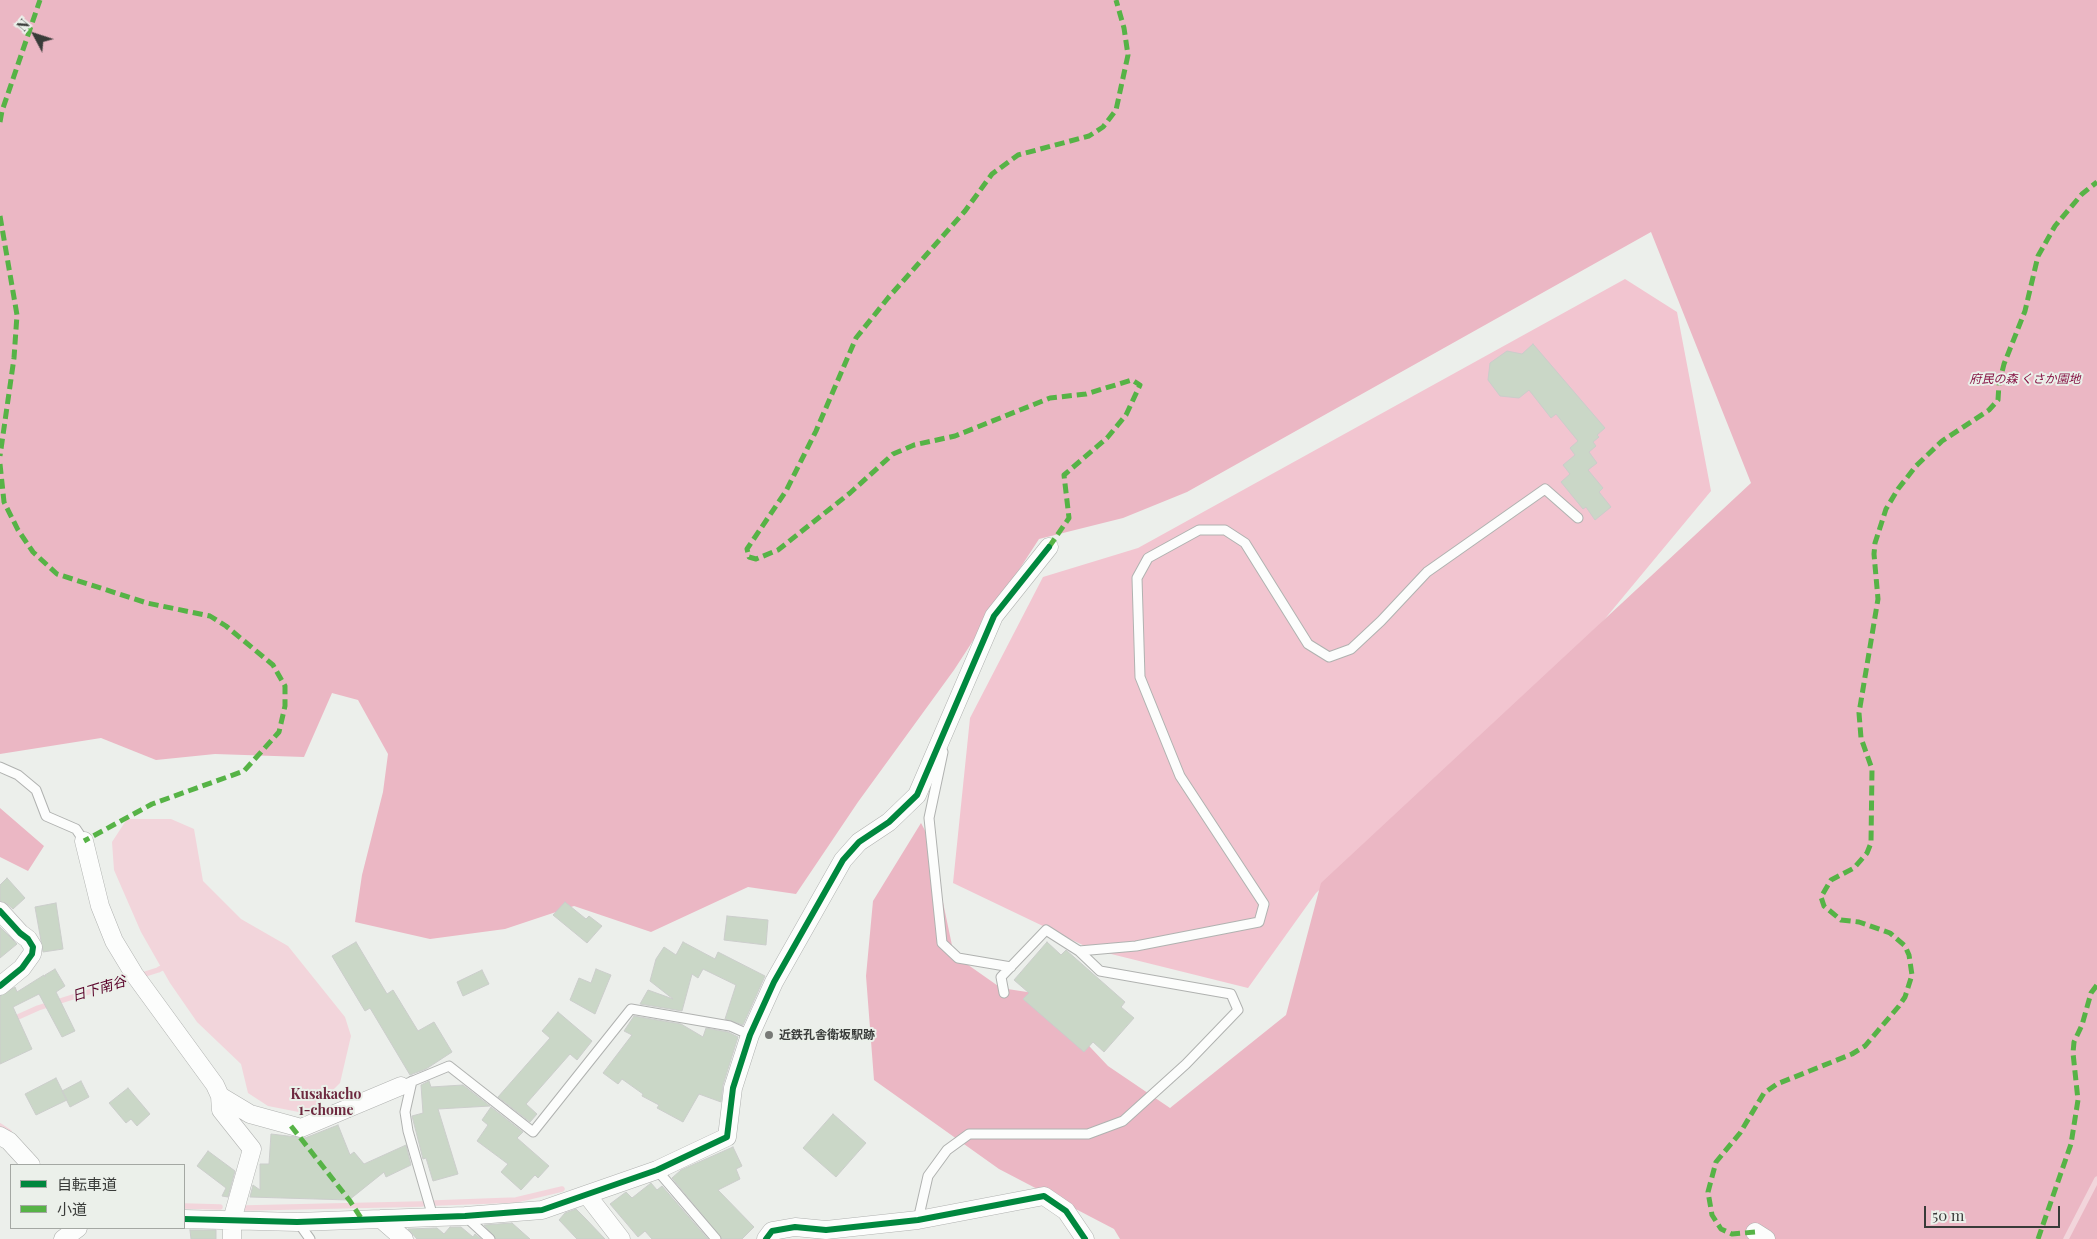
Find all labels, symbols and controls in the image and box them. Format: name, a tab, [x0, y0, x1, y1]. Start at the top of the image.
north arrow	[10, 10, 60, 60]
text: N	[13, 15, 34, 35]
park label: 府民の森 くさか園地	[1969, 372, 2081, 386]
water label: 日下南谷	[70, 973, 128, 1005]
place label: 近鉄孔舎衛坂駅跡	[779, 1028, 875, 1042]
marker: 近鉄孔舎衛坂駅跡	[763, 1029, 775, 1041]
district label: Kusakacho 1-chome	[291, 1087, 361, 1120]
legend	[10, 1164, 185, 1229]
text: 自転車道	[57, 1174, 117, 1194]
scale bar	[1927, 1196, 2063, 1228]
text: 小道	[57, 1199, 87, 1219]
text: 50 m	[1932, 1205, 1964, 1225]

